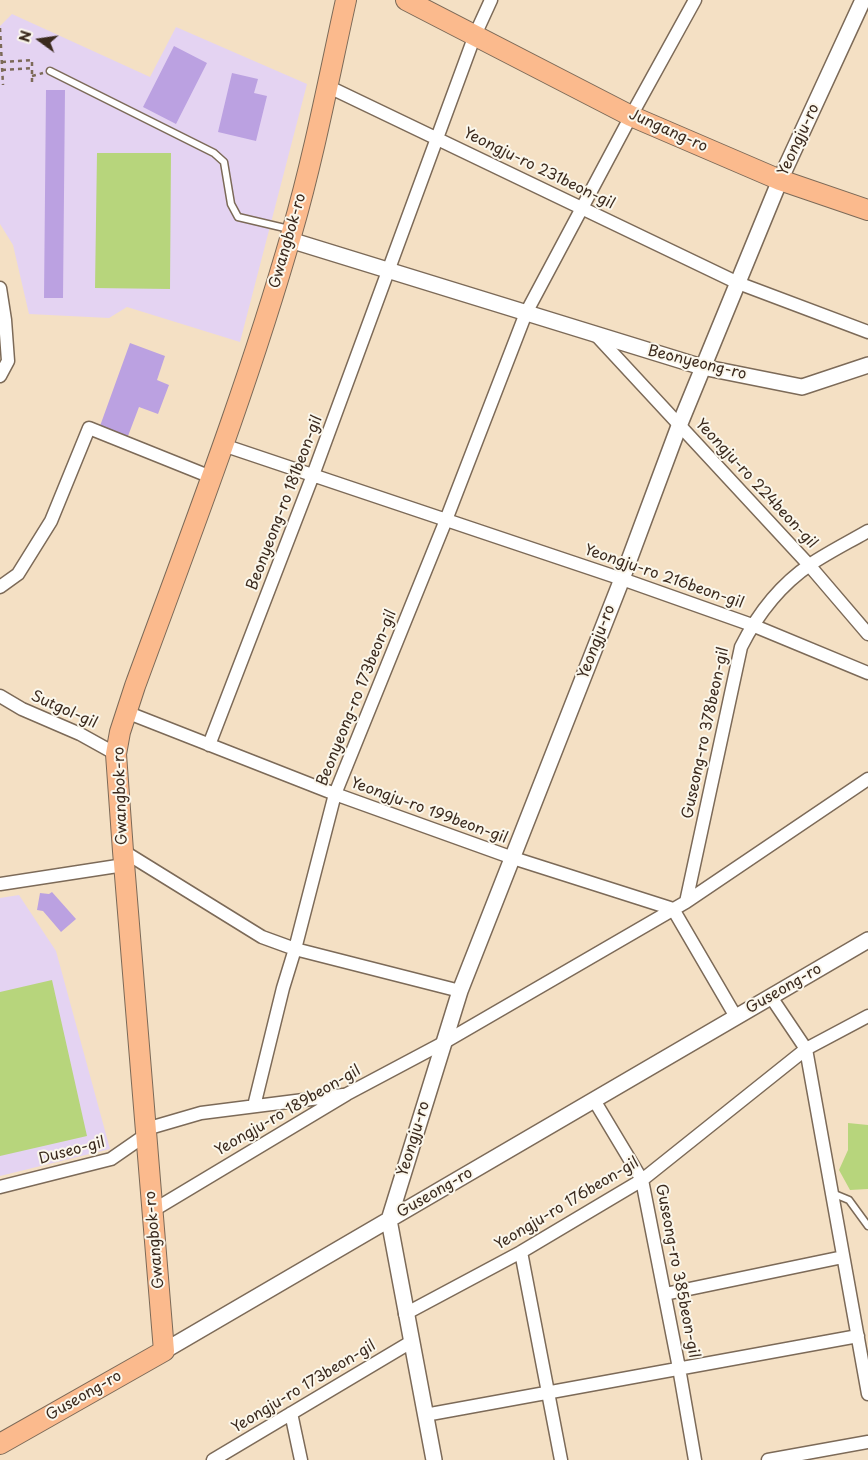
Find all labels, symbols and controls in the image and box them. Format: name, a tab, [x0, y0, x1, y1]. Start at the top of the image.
north arrow	[15, 15, 65, 65]
text: N	[13, 28, 36, 44]
street label: Yeongju-ro	[774, 101, 824, 179]
street label: Jungang-ro	[626, 106, 710, 156]
street label: Yeongju-ro 231beon-gil	[460, 125, 618, 213]
street label: Gwangbok-ro	[266, 191, 310, 291]
street label: Beonyeong-ro	[646, 342, 748, 384]
street label: Beonyeong-ro 181beon-gil	[243, 413, 327, 593]
street label: Yeongju-ro 224beon-gil	[691, 415, 821, 553]
street label: Yeongju-ro 216beon-gil	[582, 541, 746, 613]
street label: Yeongju-ro	[575, 603, 619, 681]
street label: Beonyeong-ro 173beon-gil	[313, 607, 401, 789]
street label: Guseong-ro 378beon-gil	[679, 645, 733, 821]
street label: Sutgol-gil	[28, 687, 100, 733]
street label: Gwangbok-ro	[110, 747, 132, 845]
street label: Yeongju-ro 199beon-gil	[348, 774, 510, 848]
street label: Guseong-ro	[743, 960, 825, 1018]
street label: Yeongju-ro 189beon-gil	[212, 1062, 364, 1160]
street label: Yeongju-ro	[394, 1099, 434, 1179]
street label: Duseo-gil	[37, 1134, 107, 1168]
street label: Yeongju-ro 176beon-gil	[492, 1154, 642, 1254]
street label: Guseong-ro	[394, 1164, 476, 1222]
street label: Guseong-ro 385beon-gil	[651, 1182, 703, 1360]
street label: Gwangbok-ro	[142, 1190, 168, 1290]
street label: Yeongju-ro 173beon-gil	[229, 1337, 379, 1437]
street label: Guseong-ro	[43, 1367, 125, 1425]

